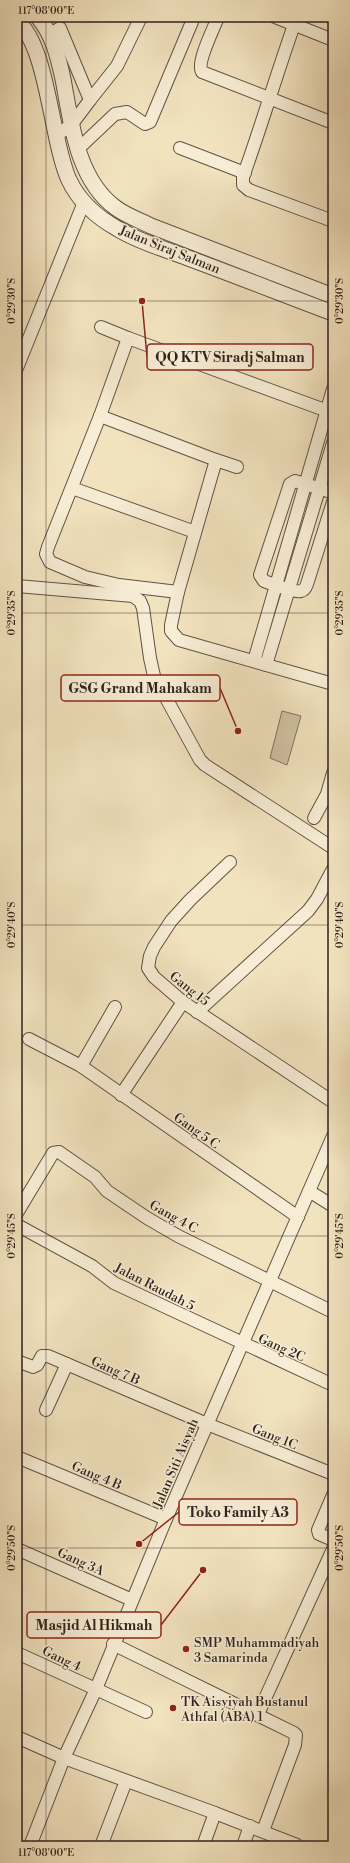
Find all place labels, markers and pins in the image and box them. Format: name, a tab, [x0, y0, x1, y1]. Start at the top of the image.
callout: QQ KTV Siradj Salman	[147, 344, 313, 370]
callout: GSG Grand Mahakam	[61, 675, 220, 701]
callout: Toko Family A3	[179, 1499, 297, 1525]
callout: Masjid Al Hikmah	[27, 1612, 161, 1638]
place label: SMP Muhammadiyah 3 Samarinda	[194, 1635, 320, 1666]
marker: SMP Muhammadiyah 3 Samarinda	[181, 1644, 191, 1654]
place label: TK Aisyiyah Bustanul Athfal (ABA) 1	[180, 1694, 308, 1725]
marker: TK Aisyiyah Bustanul Athfal (ABA) 1	[168, 1703, 178, 1713]

